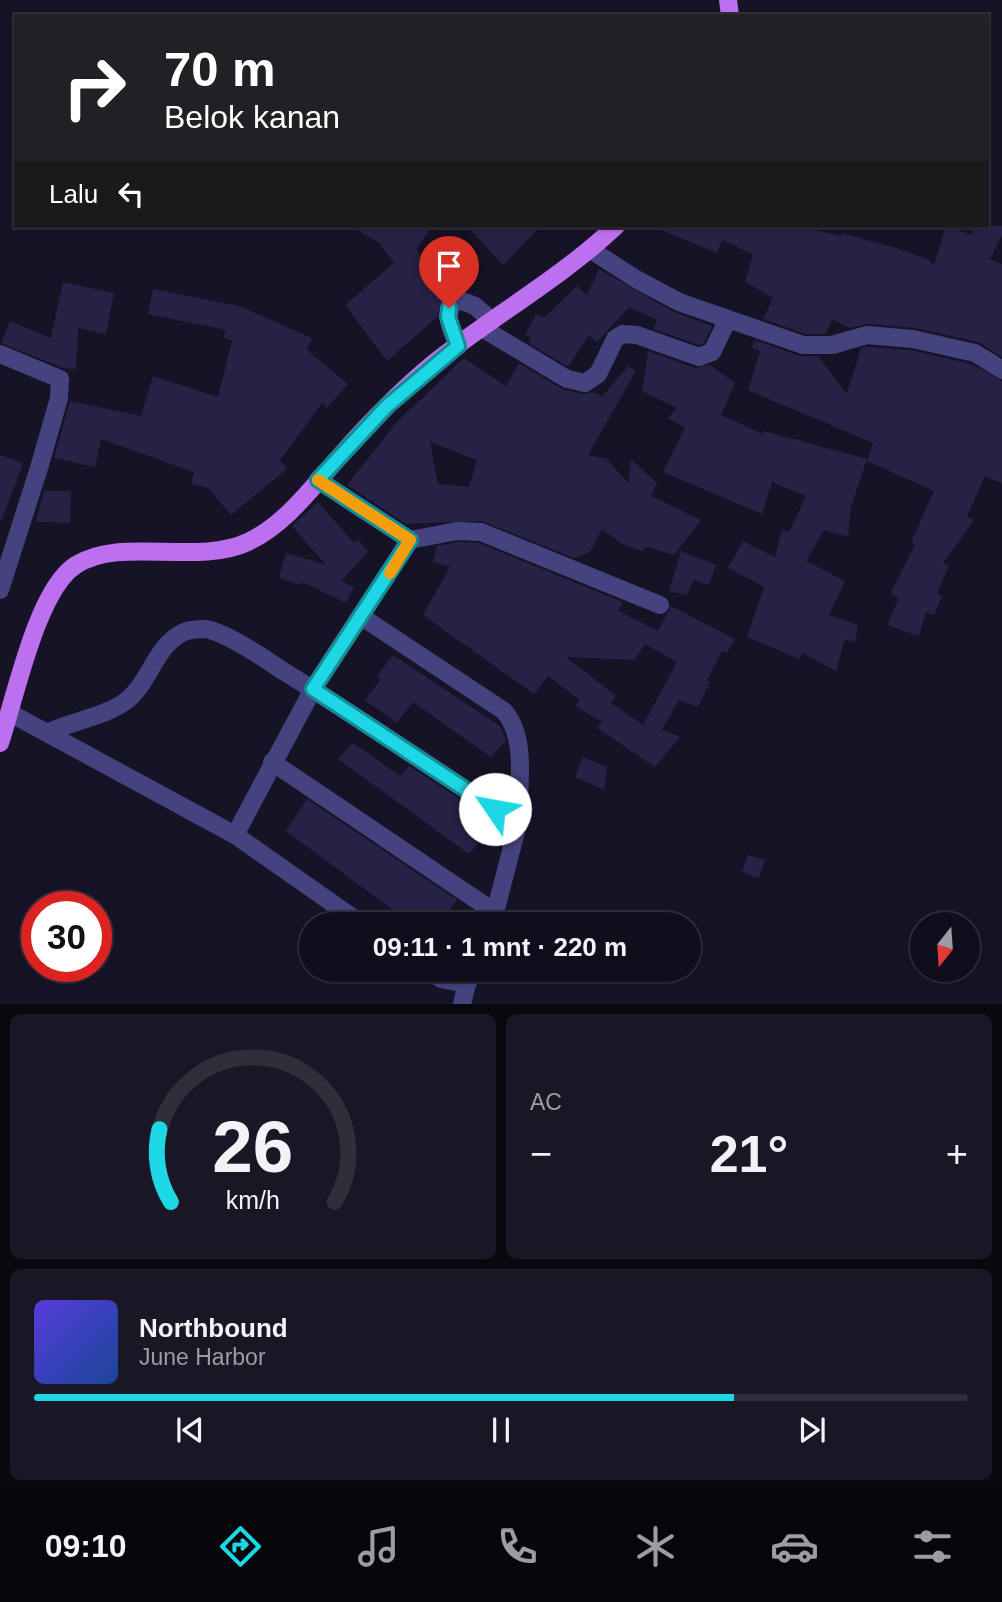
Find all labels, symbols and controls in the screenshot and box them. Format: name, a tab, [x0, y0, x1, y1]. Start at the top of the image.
icon: right	[49, 42, 140, 133]
text: 70 m	[164, 42, 276, 96]
text: Belok kanan	[164, 99, 340, 135]
icon: left	[112, 175, 150, 213]
text: Lalu	[49, 179, 98, 209]
pin	[419, 236, 479, 308]
icon: arrive	[430, 247, 468, 285]
position arrow	[458, 772, 532, 846]
speed limit sign: 30	[21, 891, 112, 982]
north arrow	[910, 912, 980, 982]
map controls	[910, 912, 980, 982]
text: 09:11 · 1 mnt · 220 m	[373, 932, 627, 962]
text: AC	[530, 1089, 562, 1115]
text: 26	[213, 1107, 293, 1188]
text: 21°	[710, 1125, 788, 1183]
text: −	[530, 1133, 552, 1175]
text: +	[946, 1133, 968, 1175]
text: km/h	[226, 1186, 280, 1214]
text: Northbound	[139, 1313, 288, 1343]
text: June Harbor	[139, 1344, 266, 1370]
icon: previous	[171, 1411, 209, 1449]
icon: pause	[482, 1411, 520, 1449]
icon: next	[793, 1411, 831, 1449]
icon: directions	[216, 1522, 265, 1571]
icon: music	[354, 1522, 403, 1571]
icon: phone	[493, 1522, 542, 1571]
icon: climate	[631, 1522, 680, 1571]
icon: car	[770, 1522, 819, 1571]
icon: filters	[908, 1522, 957, 1571]
text: 09:10	[45, 1528, 127, 1564]

